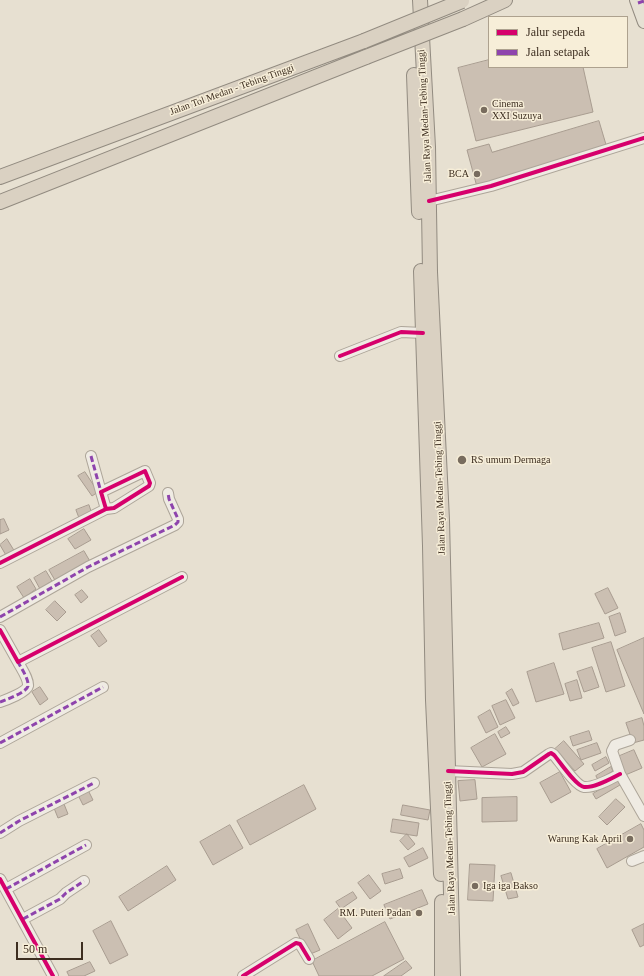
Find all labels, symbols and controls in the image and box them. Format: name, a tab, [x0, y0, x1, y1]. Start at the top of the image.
legend	[488, 16, 628, 68]
text: Jalur sepeda	[526, 25, 585, 39]
text: Jalan setapak	[526, 45, 590, 59]
street label: Jalan Raya Medan-Tebing Tinggi	[416, 49, 434, 183]
street label: Jalan Tol Medan - Tebing Tinggi	[168, 62, 296, 118]
place label: Cinema XXI Suzuya	[492, 98, 542, 122]
marker: Cinema XXI Suzuya	[479, 105, 489, 115]
place label: BCA	[448, 168, 469, 180]
marker: BCA	[472, 169, 482, 179]
street label: Jalan Raya Medan-Tebing Tinggi	[432, 421, 448, 555]
marker: RS umum Dermaga	[456, 454, 468, 466]
place label: RS umum Dermaga	[471, 454, 550, 466]
street label: Jalan Raya Medan-Tebing Tinggi	[442, 781, 458, 915]
place label: Warung Kak April	[548, 833, 622, 845]
marker: Warung Kak April	[625, 834, 635, 844]
place label: Iga iga Bakso	[483, 880, 538, 892]
marker: Iga iga Bakso	[470, 881, 480, 891]
place label: RM. Puteri Padan	[340, 907, 411, 919]
marker: RM. Puteri Padan	[414, 908, 424, 918]
scale bar	[18, 934, 85, 960]
text: 50 m	[23, 942, 47, 956]

